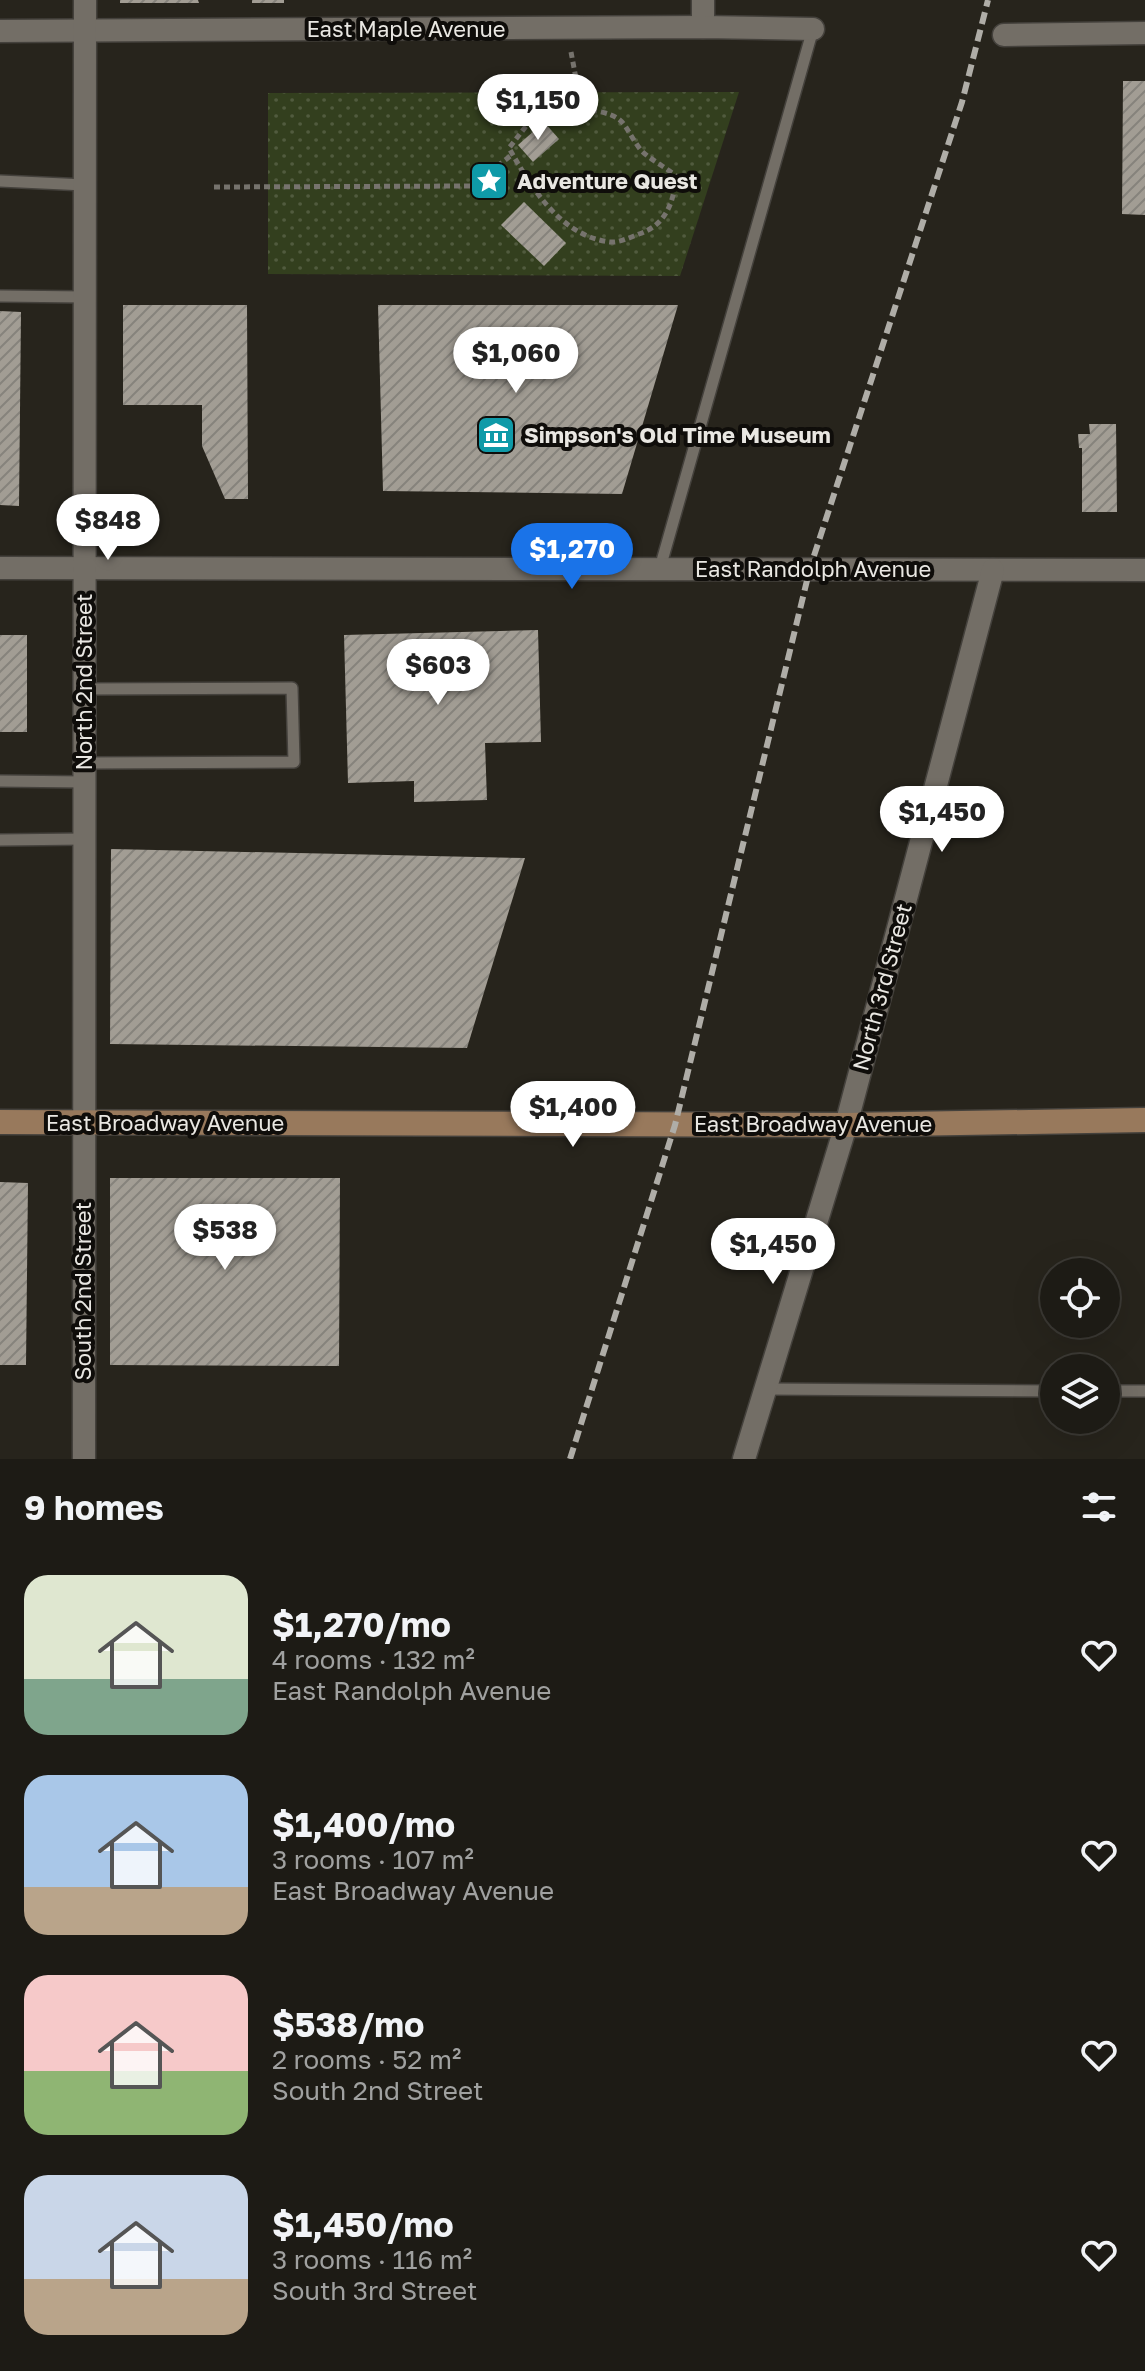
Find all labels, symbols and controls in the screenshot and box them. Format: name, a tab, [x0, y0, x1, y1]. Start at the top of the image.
street label: East Maple Avenue	[306, 15, 506, 42]
pin: $1,150	[473, 74, 603, 142]
text: $1,150	[495, 84, 581, 115]
place icon: Adventure Quest	[468, 160, 510, 202]
place label: Adventure Quest	[517, 167, 698, 194]
pin: $1,060	[451, 327, 581, 395]
text: $1,060	[471, 337, 561, 368]
museum icon: Simpson's Old Time Museum	[475, 414, 517, 456]
place label: Simpson's Old Time Museum	[524, 421, 831, 448]
pin: $848	[61, 494, 155, 562]
text: $848	[75, 504, 141, 535]
pin: $1,270	[507, 523, 637, 591]
text: $1,270	[529, 533, 615, 564]
street label: East Randolph Avenue	[695, 555, 931, 582]
street label: North 2nd Street	[70, 593, 97, 771]
pin: $603	[391, 639, 485, 707]
text: $603	[405, 649, 471, 680]
pin: $1,450	[877, 786, 1007, 854]
text: $1,450	[898, 796, 986, 827]
street label: North 3rd Street	[846, 900, 917, 1074]
pin: $1,400	[508, 1081, 638, 1149]
text: $1,400	[528, 1091, 618, 1122]
street label: East Broadway Avenue	[46, 1109, 284, 1136]
street label: East Broadway Avenue	[694, 1110, 932, 1137]
street label: South 2nd Street	[69, 1202, 96, 1380]
pin: $538	[178, 1204, 272, 1272]
text: $538	[192, 1214, 258, 1245]
pin: $1,450	[708, 1218, 838, 1286]
text: $1,450	[729, 1228, 817, 1259]
map controls	[1040, 1258, 1120, 1434]
button: locate	[1040, 1258, 1120, 1338]
button: layers	[1040, 1354, 1120, 1434]
icon: filters	[1077, 1485, 1121, 1529]
text: 9 homes	[24, 1487, 164, 1527]
text: $1,270/mo	[272, 1604, 451, 1644]
icon: home	[88, 1607, 184, 1703]
icon: heart	[1077, 1633, 1121, 1677]
text: 4 rooms · 132 m²	[272, 1644, 475, 1675]
text: East Randolph Avenue	[272, 1675, 551, 1706]
text: $1,400/mo	[272, 1804, 455, 1844]
icon: home	[88, 1807, 184, 1903]
icon: heart	[1077, 1833, 1121, 1877]
text: 3 rooms · 107 m²	[272, 1844, 474, 1875]
text: East Broadway Avenue	[272, 1875, 554, 1906]
text: $538/mo	[272, 2004, 425, 2044]
icon: home	[88, 2007, 184, 2103]
icon: heart	[1077, 2033, 1121, 2077]
text: 2 rooms · 52 m²	[272, 2044, 461, 2075]
text: South 2nd Street	[272, 2075, 483, 2106]
text: $1,450/mo	[272, 2204, 454, 2244]
icon: home	[88, 2207, 184, 2303]
icon: heart	[1077, 2233, 1121, 2277]
text: 3 rooms · 116 m²	[272, 2244, 472, 2275]
text: South 3rd Street	[272, 2275, 477, 2306]

